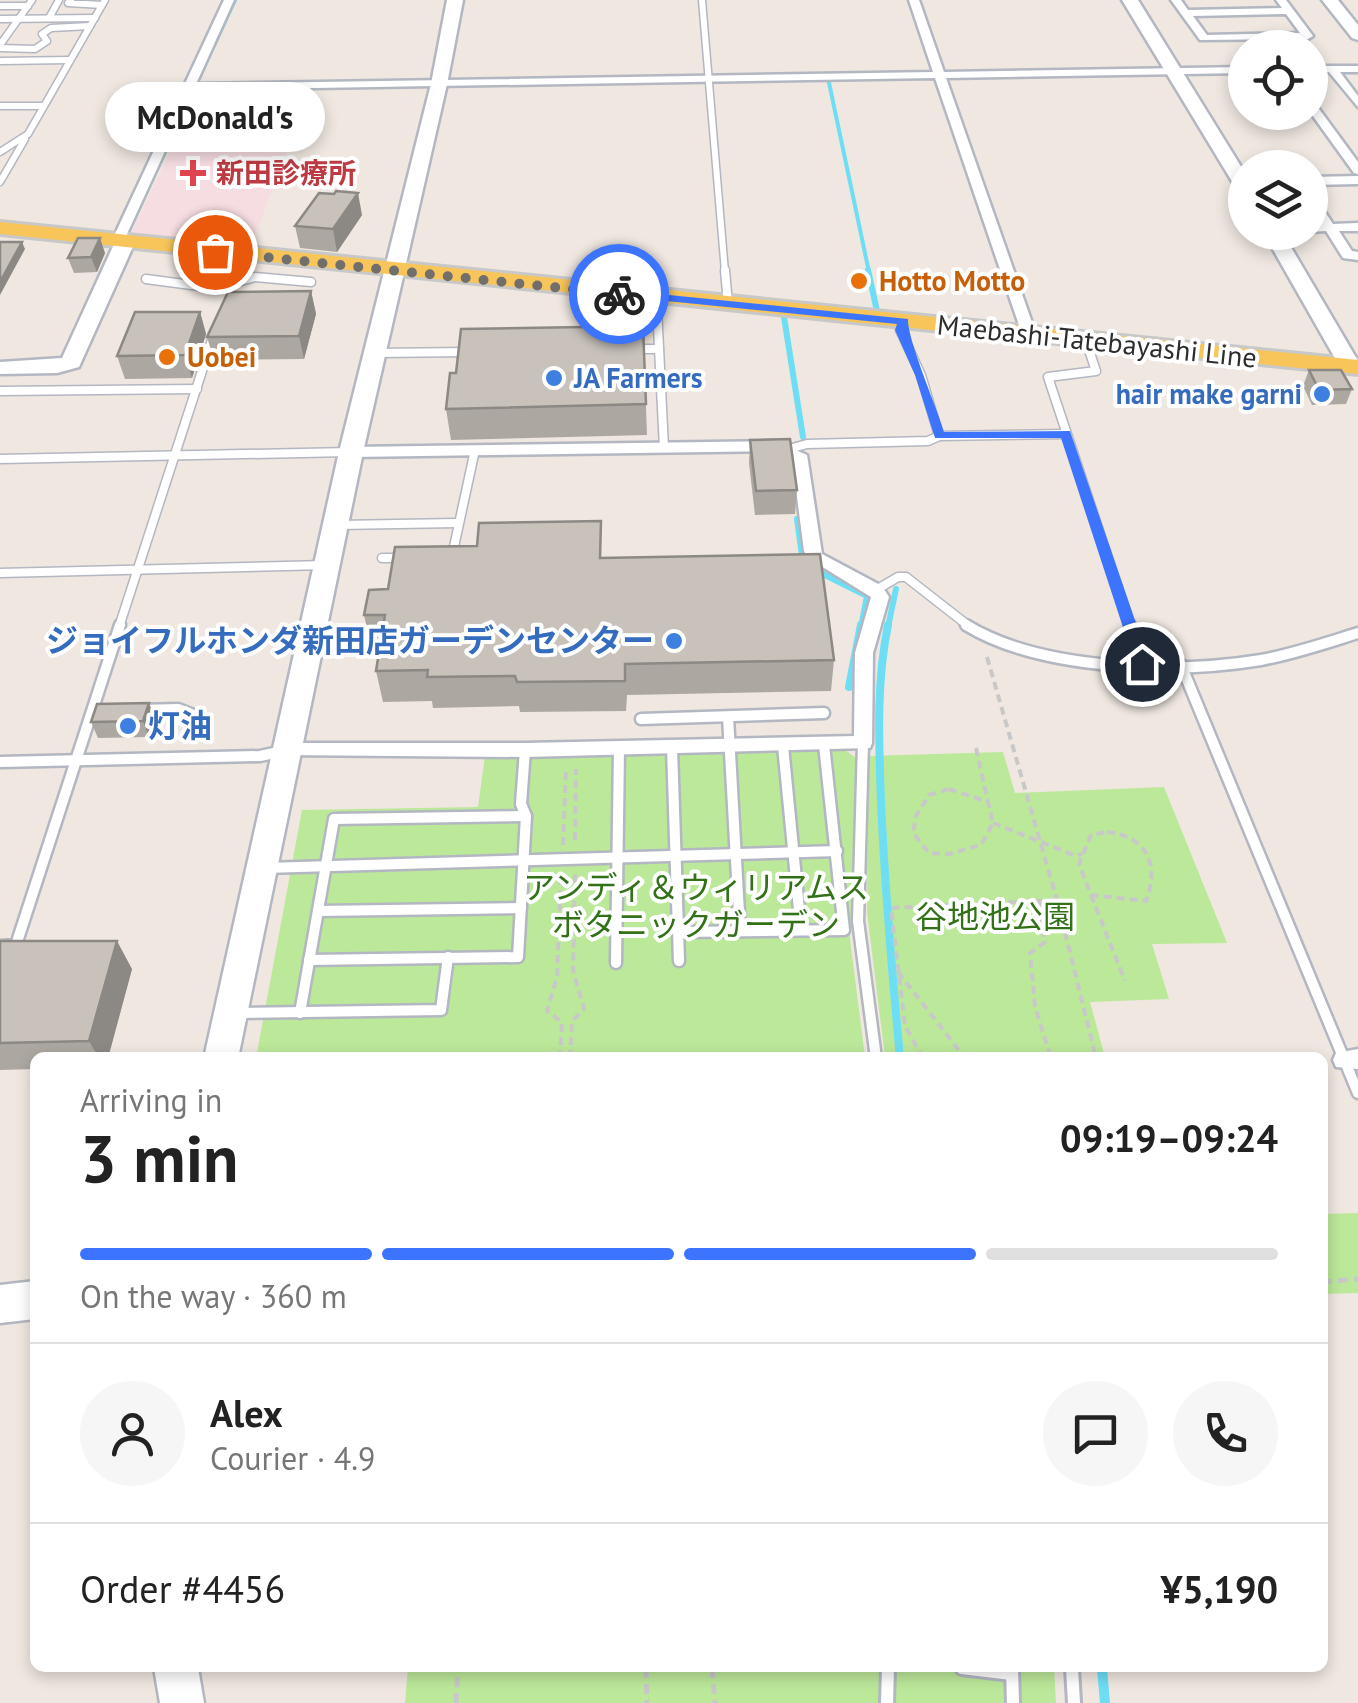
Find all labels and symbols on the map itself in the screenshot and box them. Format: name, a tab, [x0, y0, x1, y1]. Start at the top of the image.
callout: McDonald's	[105, 82, 325, 152]
place label: 新田診療所	[216, 154, 356, 191]
marker: 新田診療所	[180, 160, 206, 186]
pin	[173, 210, 258, 295]
courier	[569, 244, 669, 344]
place label: Hotto Motto	[879, 262, 1025, 299]
marker: Hotto Motto	[848, 270, 870, 292]
street label: Maebashi-Tatebayashi Line	[935, 305, 1259, 376]
place label: Uobei	[187, 338, 256, 375]
marker: Uobei	[156, 346, 178, 368]
place label: JA Farmers	[573, 359, 703, 396]
marker: JA Farmers	[543, 367, 565, 389]
place label: hair make garni	[1116, 375, 1302, 412]
marker: hair make garni	[1311, 383, 1333, 405]
place label: ジョイフルホンダ新田店ガーデンセンター	[46, 619, 654, 661]
pin	[1100, 622, 1185, 707]
marker: ジョイフルホンダ新田店ガーデンセンター	[663, 630, 685, 652]
place label: 灯油	[148, 704, 212, 746]
marker: 灯油	[117, 715, 139, 737]
park label: アンディ＆ウィリアムス ボタニックガーデン	[523, 866, 869, 945]
park label: 谷地池公園	[915, 895, 1075, 937]

